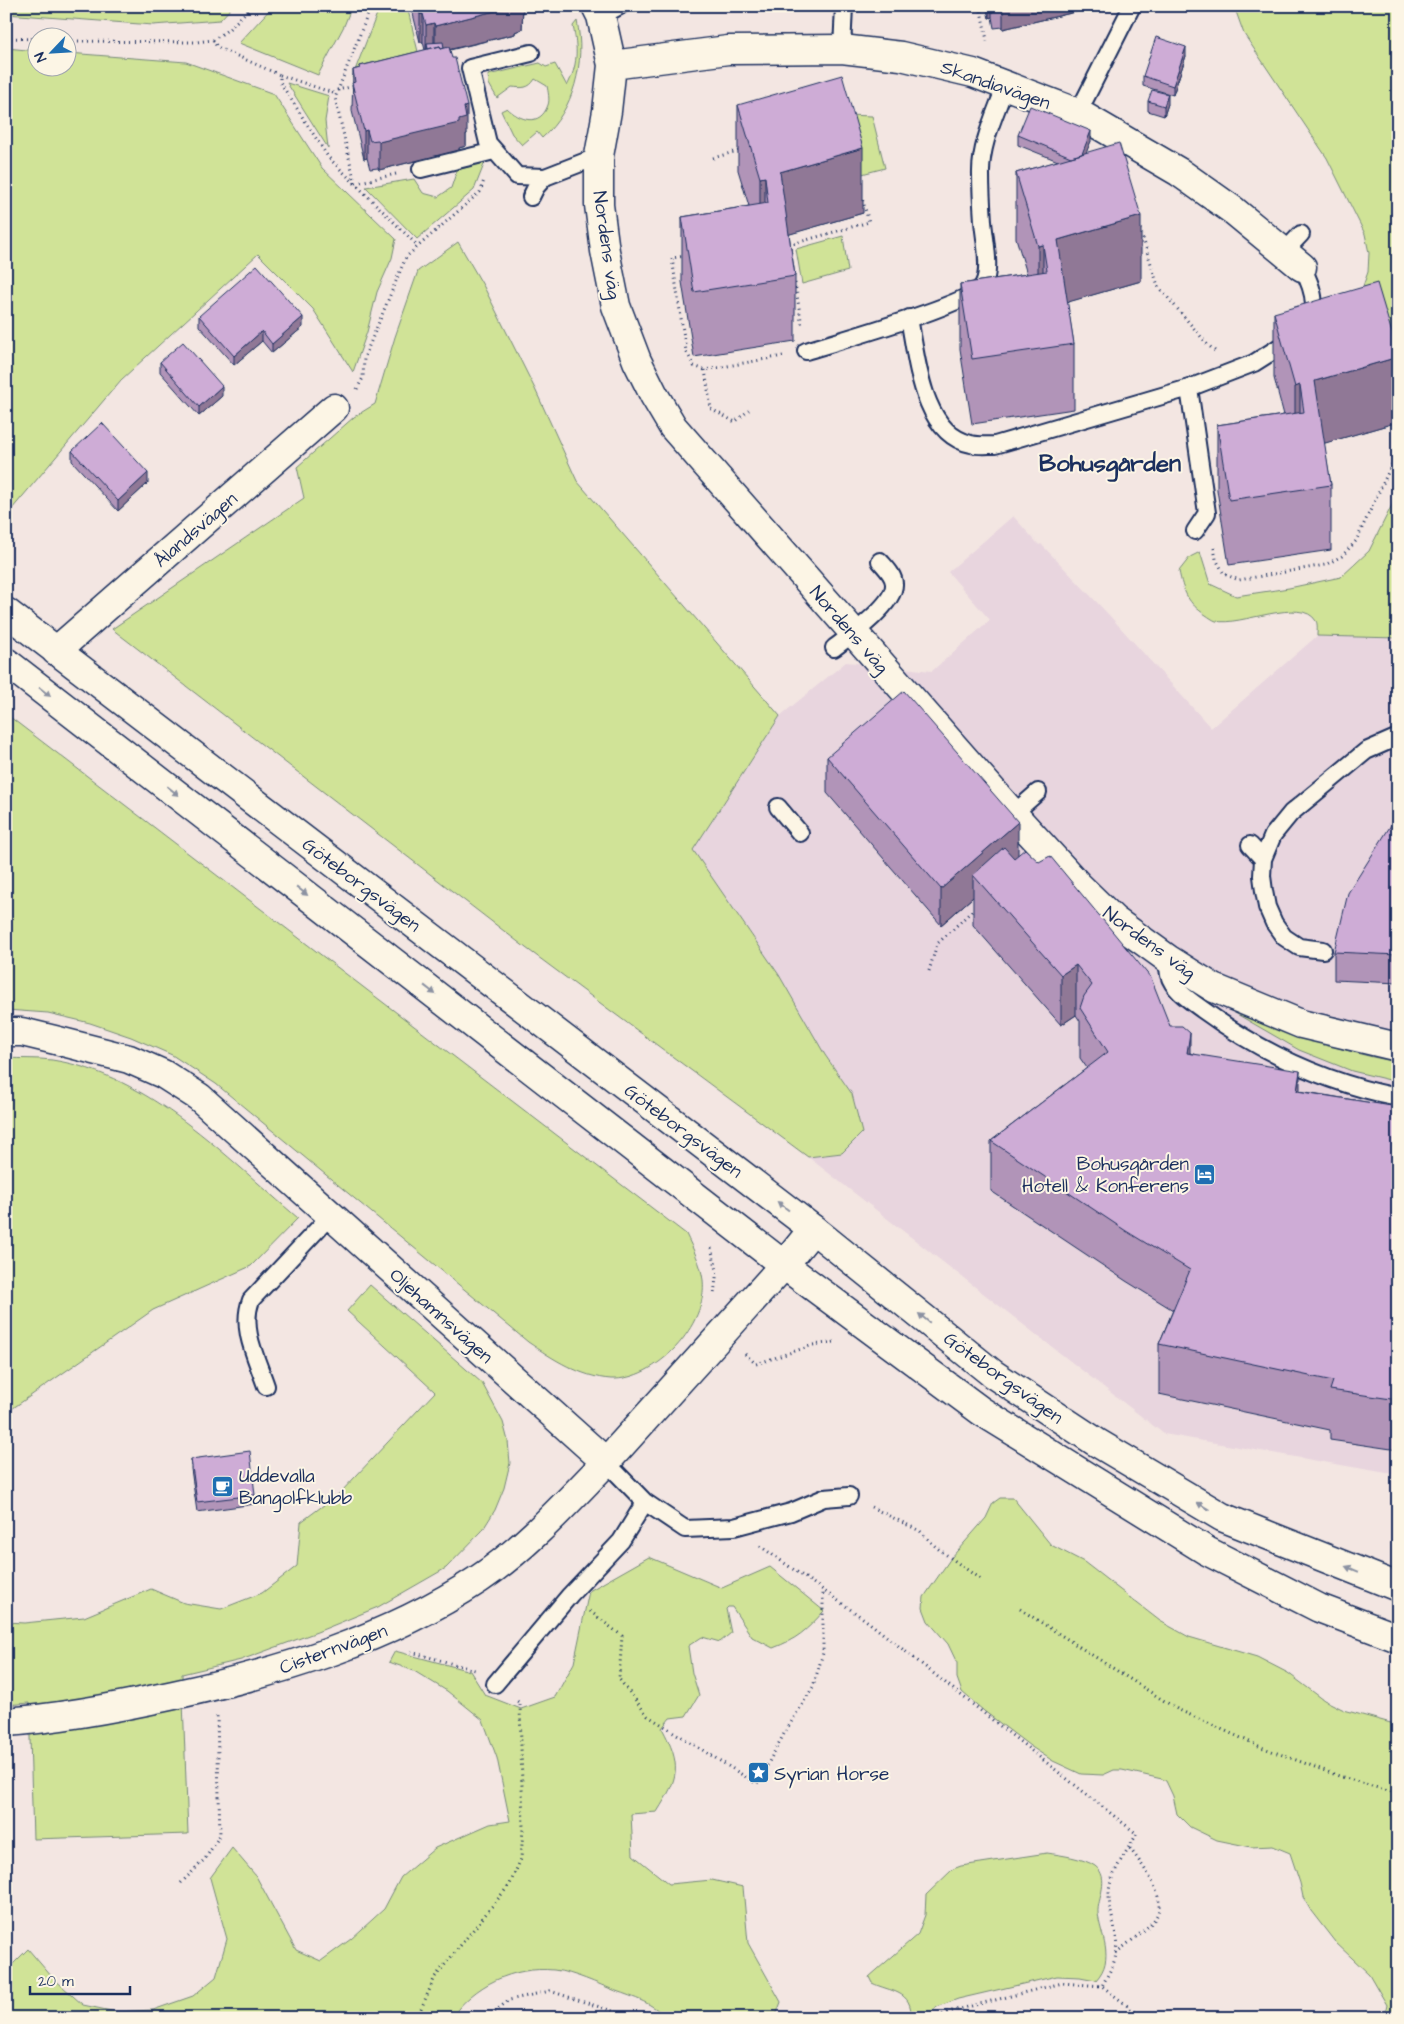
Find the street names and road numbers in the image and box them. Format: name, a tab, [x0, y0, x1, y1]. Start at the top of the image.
street label: Skandiavägen	[937, 54, 1054, 118]
street label: Nordens väg	[585, 189, 627, 301]
street label: Ålandsvägen	[148, 486, 244, 575]
street label: Nordens väg	[802, 580, 895, 681]
street label: Göteborgsvägen	[296, 832, 426, 940]
street label: Nordens väg	[1096, 900, 1201, 987]
street label: Göteborgsvägen	[618, 1078, 748, 1186]
street label: Oljehamnsvägen	[382, 1262, 499, 1371]
street label: Göteborgsvägen	[937, 1326, 1069, 1432]
street label: Cisternvägen	[276, 1617, 392, 1682]

